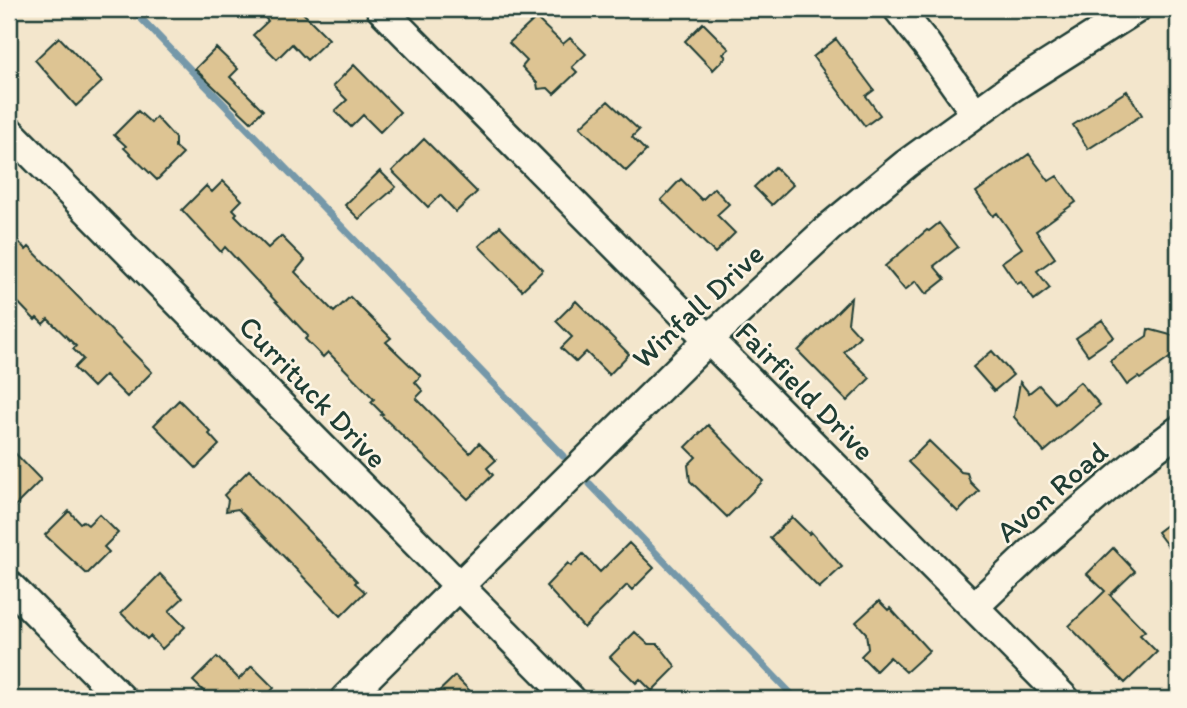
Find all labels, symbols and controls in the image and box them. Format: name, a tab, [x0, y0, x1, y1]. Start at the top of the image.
street label: Winfall Drive	[624, 235, 771, 376]
street label: Currituck Drive	[231, 308, 396, 476]
street label: Fairfield Drive	[728, 313, 883, 468]
street label: Avon Road	[988, 433, 1115, 550]

